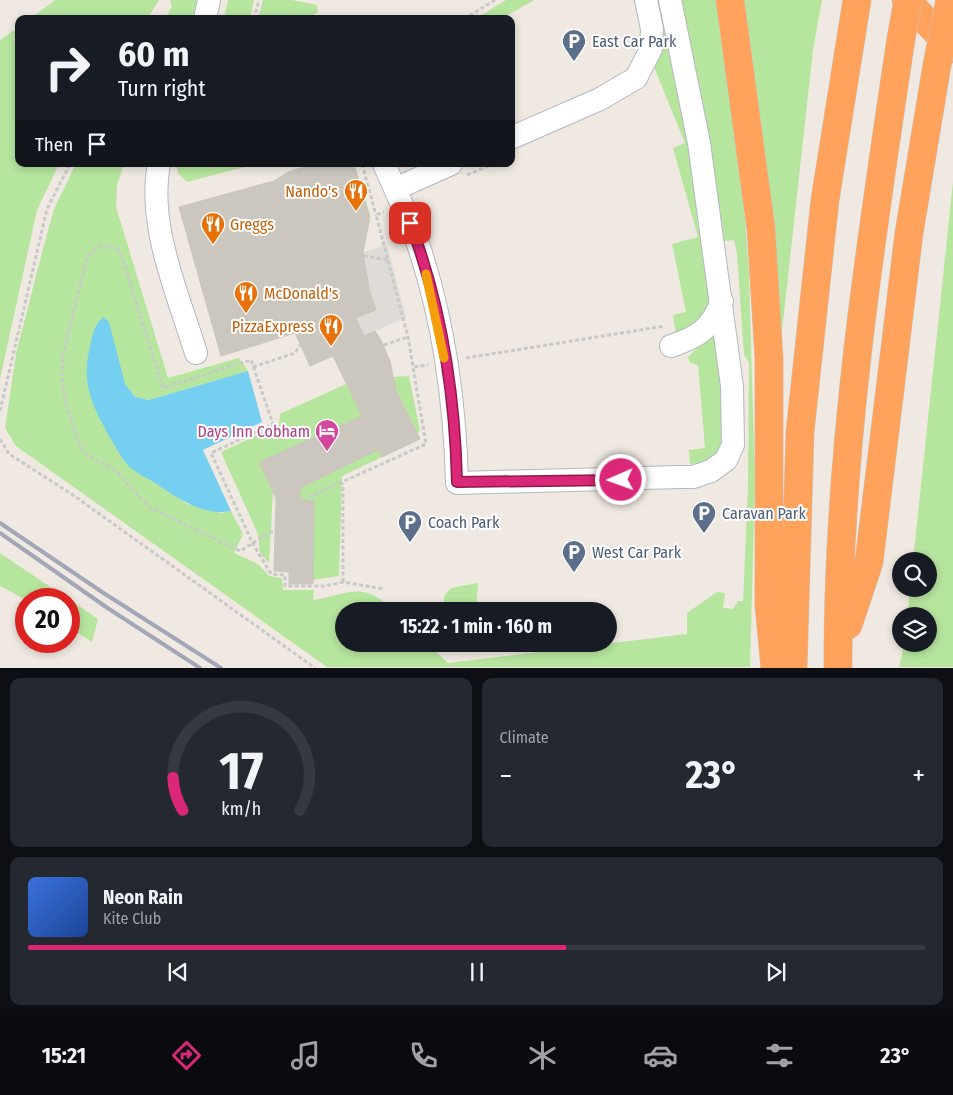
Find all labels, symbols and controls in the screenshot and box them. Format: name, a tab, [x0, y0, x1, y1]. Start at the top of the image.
parking icon: East Car Park	[561, 28, 587, 62]
place label: East Car Park	[592, 32, 677, 51]
text: 60 m	[118, 33, 189, 75]
icon: right	[35, 35, 100, 100]
text: Turn right	[118, 75, 206, 102]
icon: arrive	[83, 130, 111, 158]
text: Then	[35, 133, 73, 156]
restaurant icon: Nando's	[343, 178, 369, 212]
place label: Nando's	[285, 182, 338, 201]
pin	[389, 202, 431, 244]
icon: arrive	[396, 209, 424, 237]
restaurant icon: Greggs	[200, 211, 226, 245]
place label: Greggs	[230, 215, 274, 234]
restaurant icon: McDonald's	[233, 280, 259, 314]
place label: McDonald's	[264, 284, 339, 303]
restaurant icon: PizzaExpress	[318, 313, 344, 347]
place label: PizzaExpress	[232, 317, 314, 336]
hotel icon: Days Inn Cobham	[314, 418, 340, 452]
place label: Days Inn Cobham	[198, 422, 310, 441]
position arrow	[594, 453, 646, 505]
parking icon: Caravan Park	[691, 500, 717, 534]
place label: Caravan Park	[722, 504, 806, 523]
parking icon: Coach Park	[397, 509, 423, 543]
place label: Coach Park	[428, 513, 500, 532]
parking icon: West Car Park	[561, 539, 587, 573]
place label: West Car Park	[592, 543, 682, 562]
map controls	[892, 552, 937, 652]
button: search	[892, 552, 937, 597]
speed limit sign: 20	[15, 588, 80, 653]
button: layers	[892, 607, 937, 652]
text: 15:22 · 1 min · 160 m	[400, 615, 552, 638]
text: Climate	[500, 728, 549, 747]
text: 17	[219, 740, 263, 803]
text: 23°	[686, 752, 739, 798]
text: −	[500, 759, 512, 792]
text: +	[912, 759, 925, 792]
text: km/h	[221, 798, 261, 820]
text: Neon Rain	[103, 886, 183, 909]
text: Kite Club	[103, 909, 161, 928]
icon: previous	[164, 958, 192, 986]
icon: pause	[463, 958, 491, 986]
icon: next	[762, 958, 790, 986]
icon: directions	[169, 1038, 204, 1073]
icon: music	[288, 1038, 323, 1073]
icon: phone	[406, 1038, 441, 1073]
icon: climate	[525, 1038, 560, 1073]
icon: car	[643, 1038, 678, 1073]
icon: filters	[762, 1038, 797, 1073]
text: 15:21	[42, 1042, 86, 1069]
text: 23°	[880, 1042, 911, 1069]

